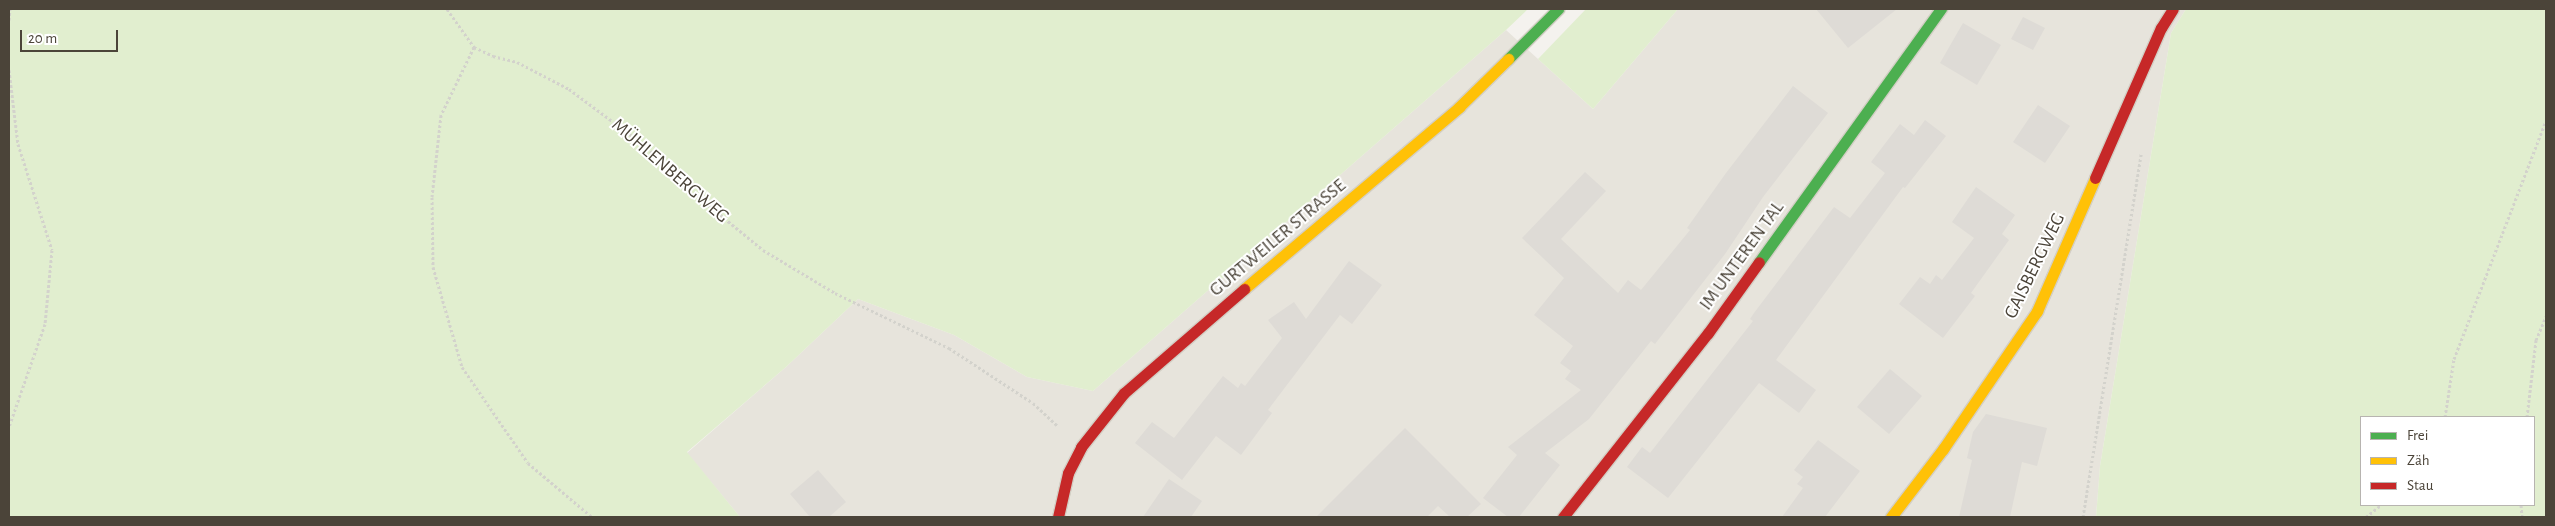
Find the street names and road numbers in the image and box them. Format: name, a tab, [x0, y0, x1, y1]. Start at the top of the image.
street label: MÜHLENBERGWEG	[607, 114, 733, 228]
street label: GURTWEILER STRASSE	[1205, 174, 1351, 302]
street label: IM UNTEREN TAL	[1695, 197, 1789, 315]
street label: GAISBERGWEG	[2000, 209, 2070, 323]

